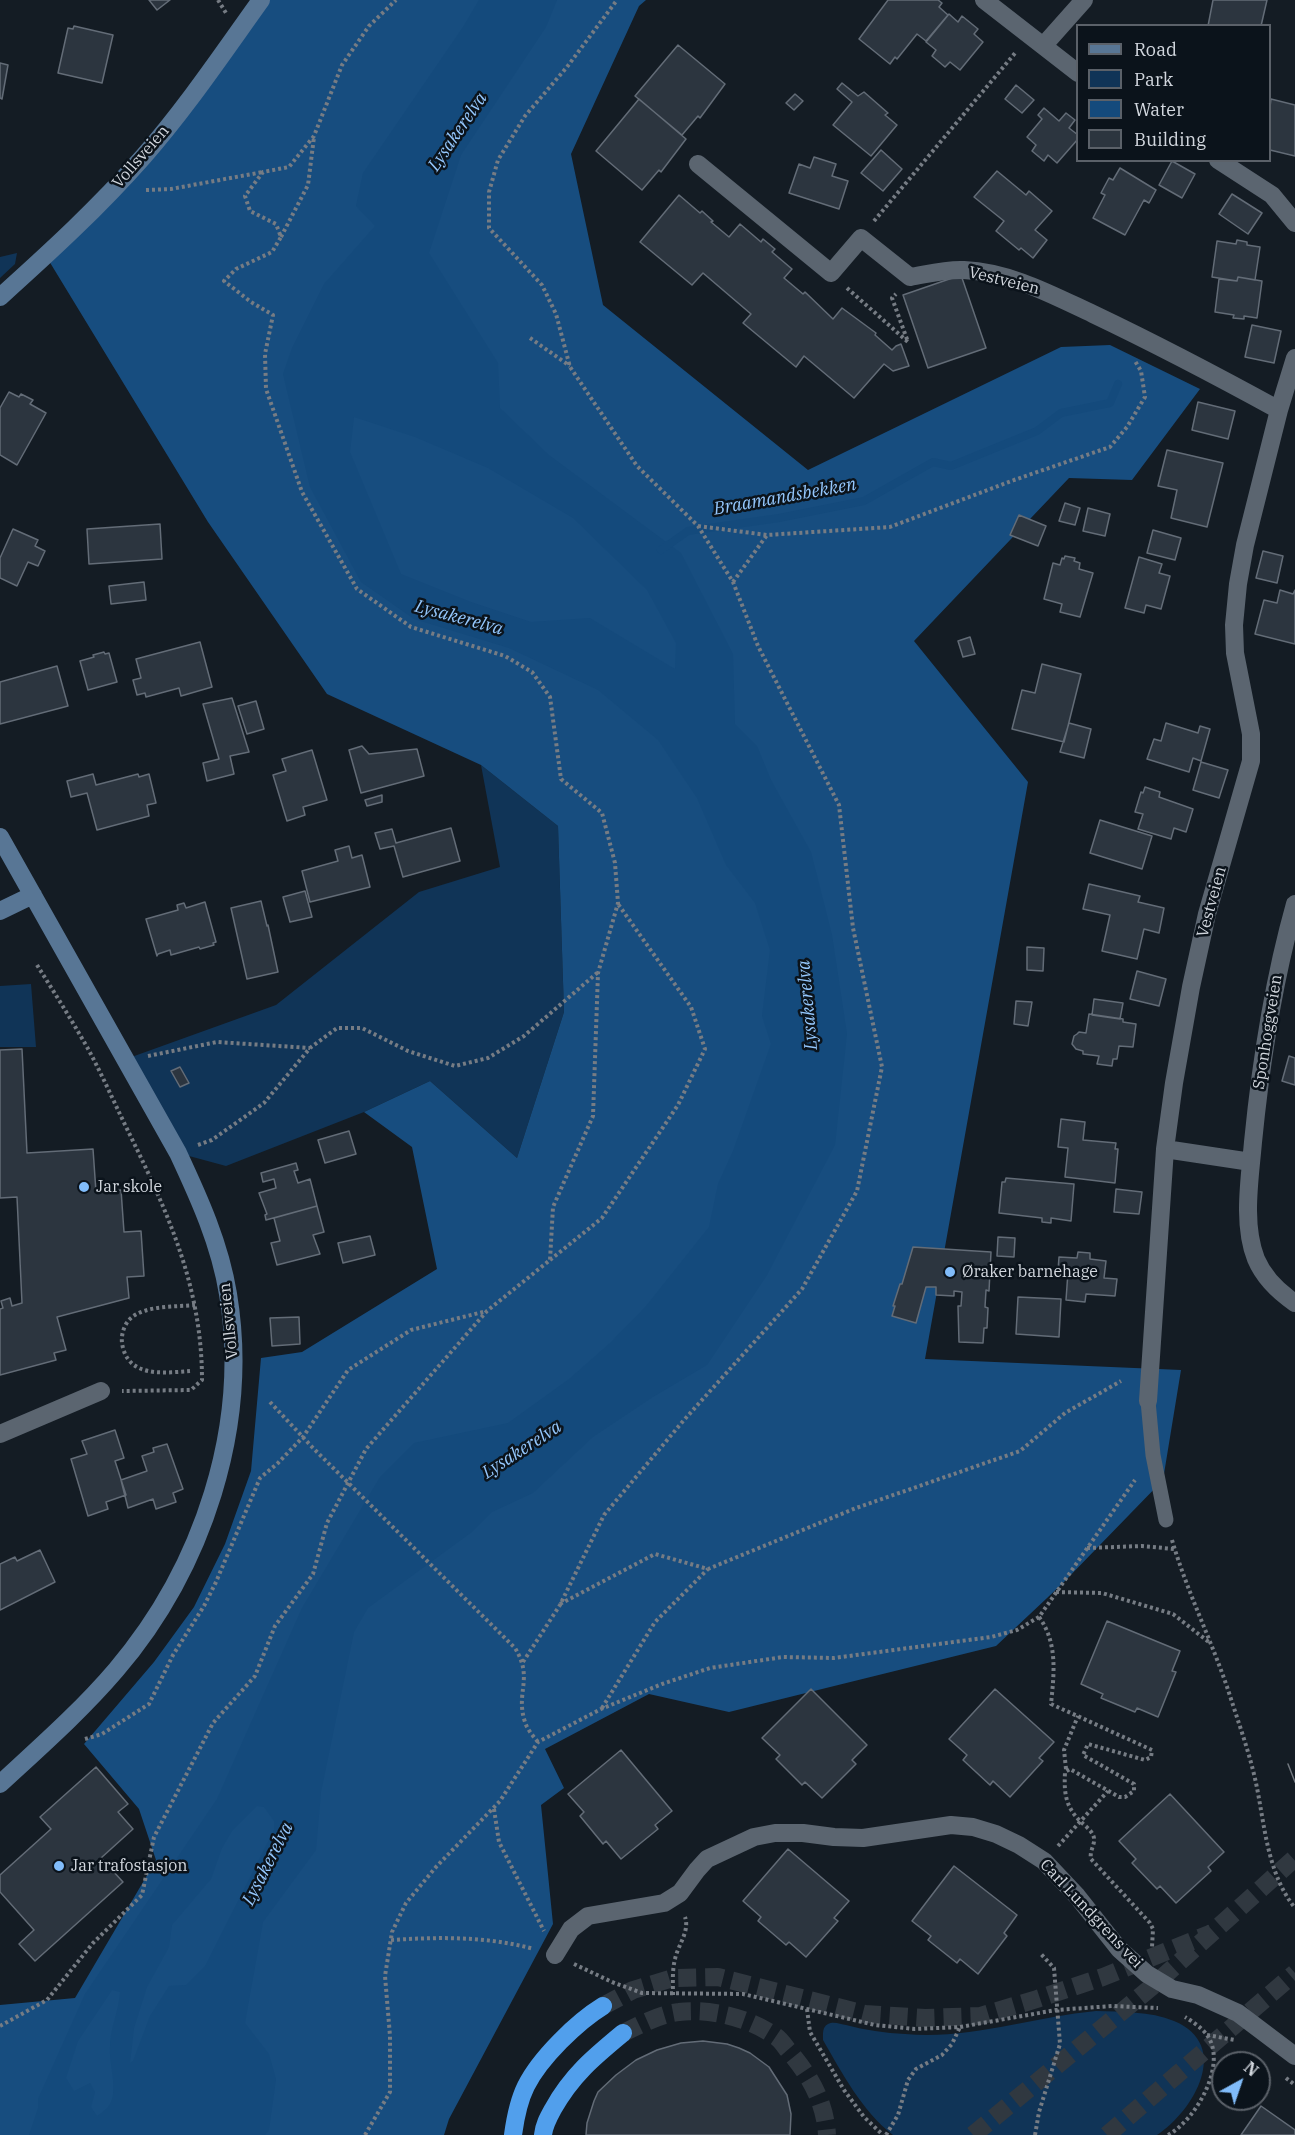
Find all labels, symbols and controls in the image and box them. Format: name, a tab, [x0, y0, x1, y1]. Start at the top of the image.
legend	[1076, 24, 1271, 162]
text: Road	[1134, 38, 1177, 61]
text: Park	[1134, 68, 1173, 91]
water label: Lysakerelva	[424, 89, 492, 175]
text: Water	[1134, 98, 1184, 121]
street label: Vollsveien	[109, 122, 173, 192]
text: Building	[1134, 128, 1206, 151]
street label: Vestveien	[967, 263, 1041, 299]
water label: Braamandsbekken	[712, 474, 858, 520]
water label: Lysakerelva	[413, 596, 505, 640]
street label: Vestveien	[1193, 865, 1231, 939]
water label: Lysakerelva	[793, 959, 823, 1051]
street label: Sponhoggveien	[1249, 973, 1287, 1091]
place label: Jar skole	[96, 1177, 162, 1197]
marker: Jar skole	[77, 1180, 91, 1194]
place label: Øraker barnehage	[962, 1262, 1098, 1282]
marker: Øraker barnehage	[943, 1265, 957, 1279]
street label: Vollsveien	[215, 1282, 243, 1360]
water label: Lysakerelva	[478, 1416, 566, 1484]
water label: Lysakerelva	[238, 1819, 298, 1909]
place label: Jar trafostasjon	[71, 1856, 188, 1876]
street label: Carl Lundgrens vei	[1036, 1856, 1146, 1972]
marker: Jar trafostasjon	[52, 1859, 66, 1873]
north arrow	[1211, 2051, 1271, 2111]
text: N	[1240, 2057, 1263, 2080]

